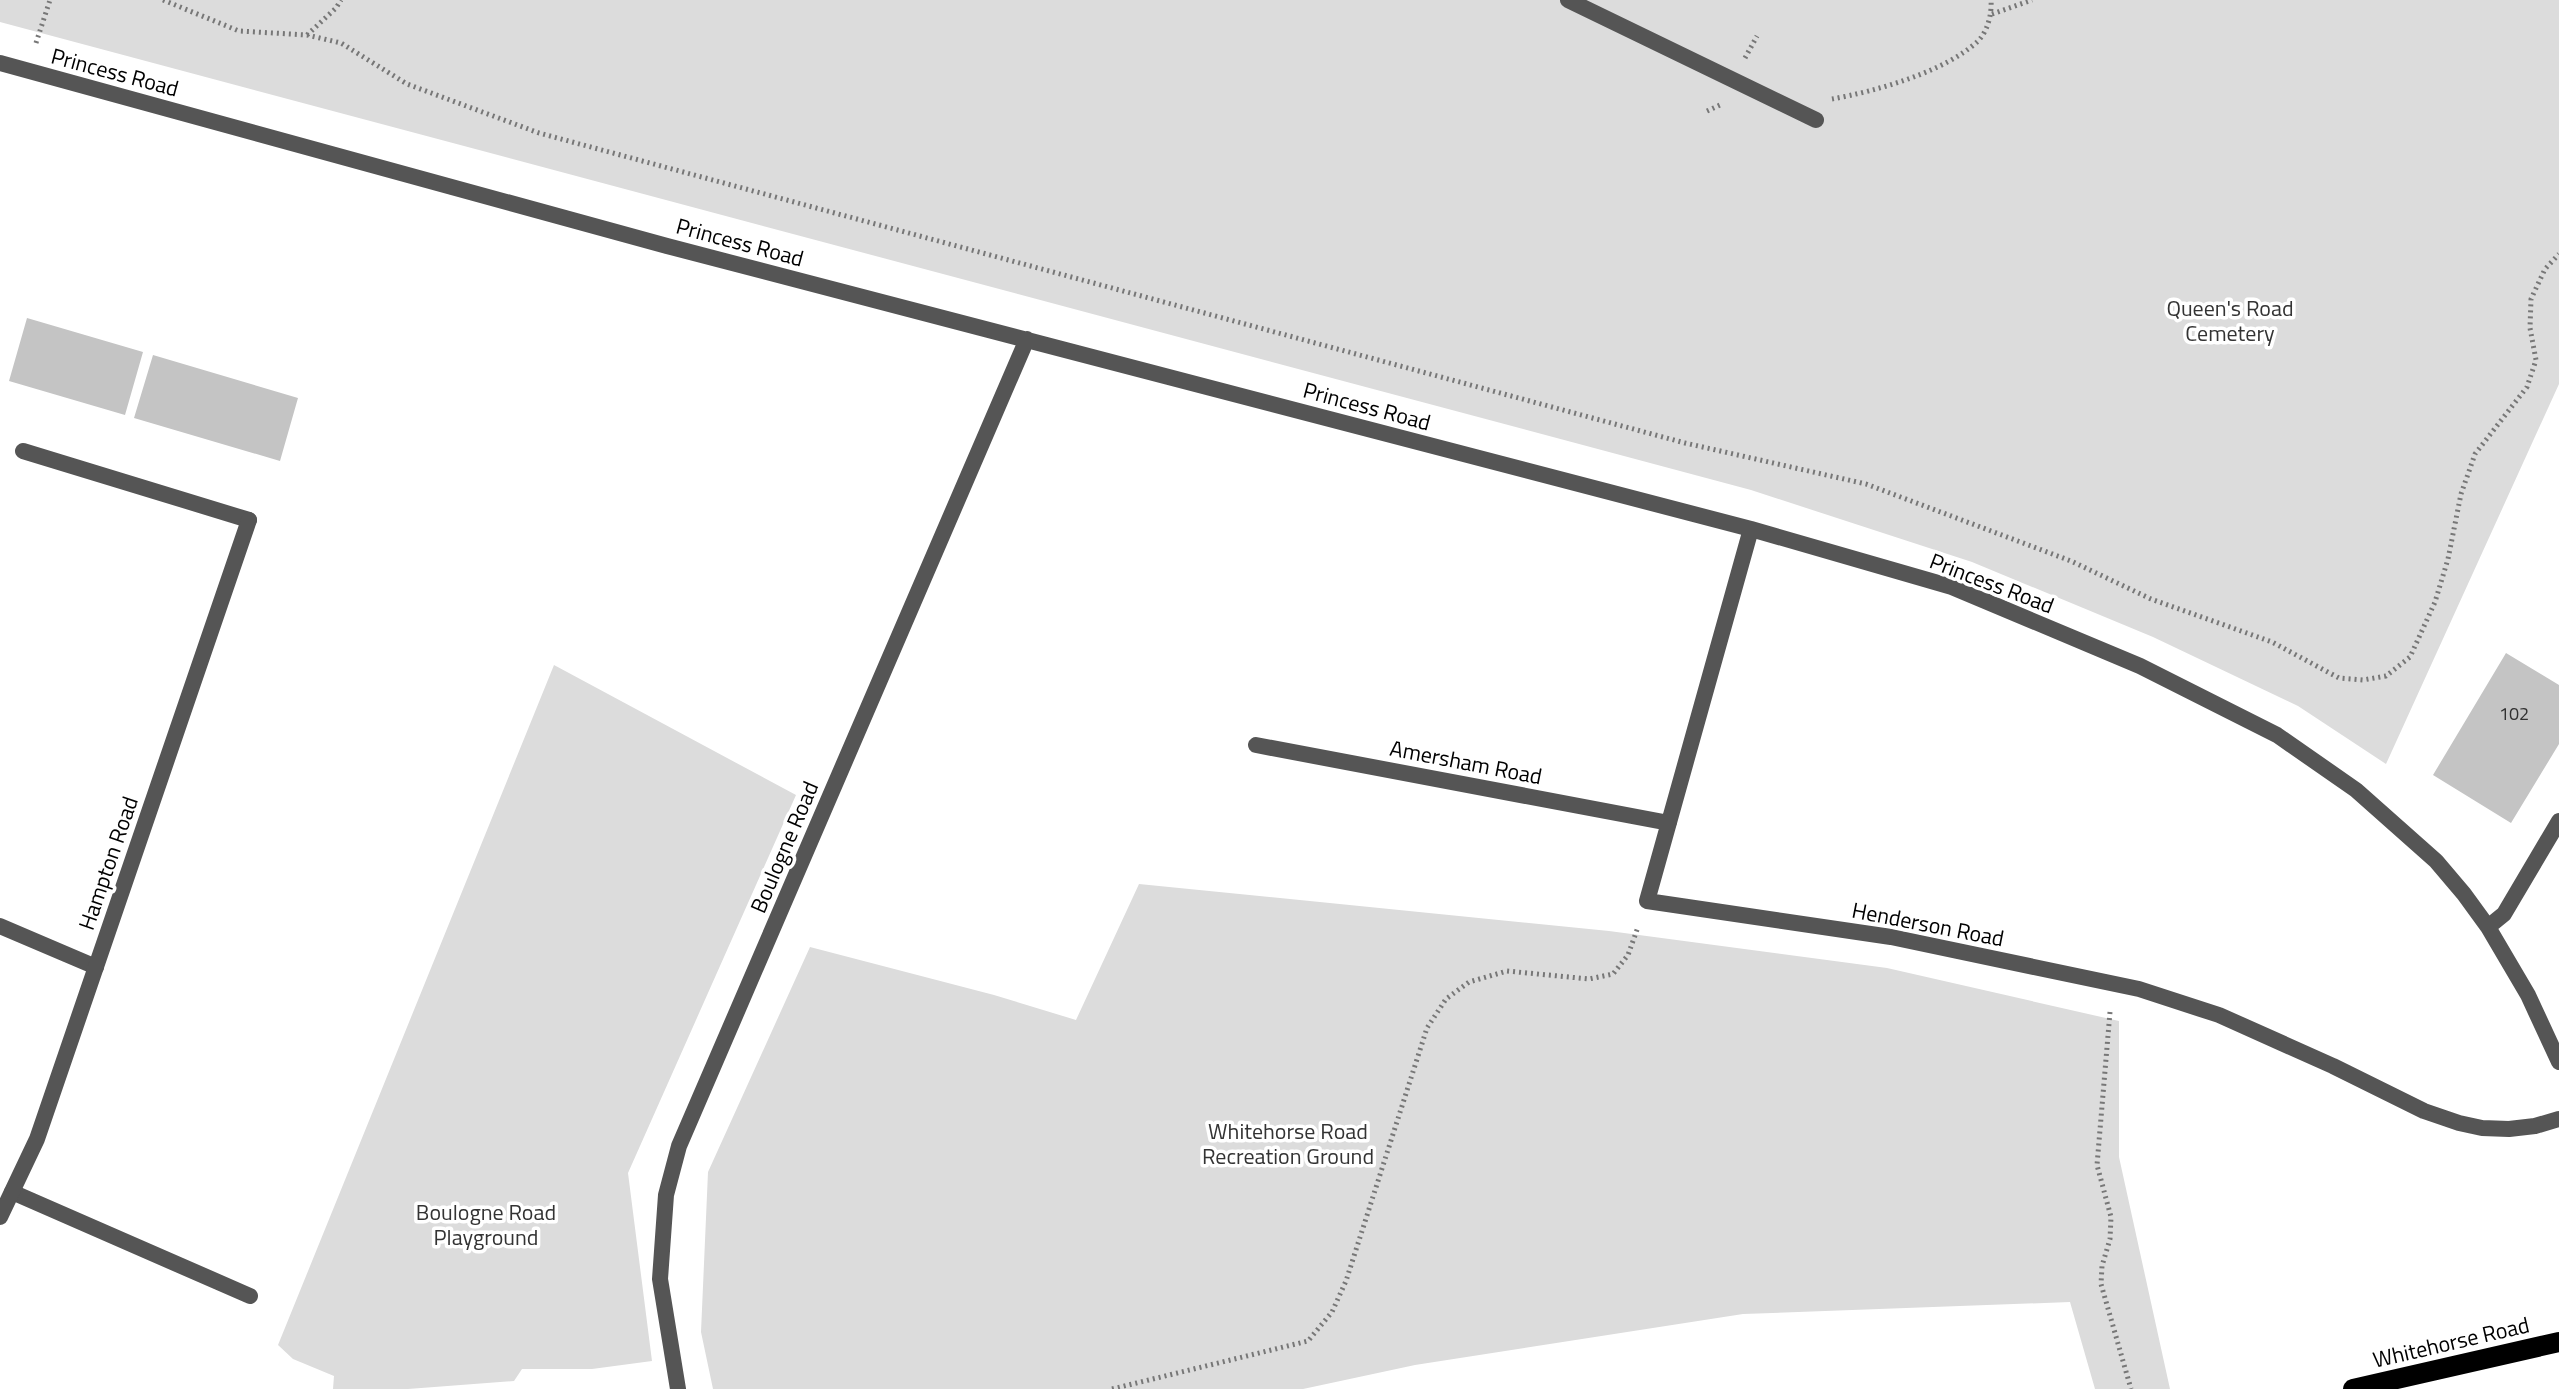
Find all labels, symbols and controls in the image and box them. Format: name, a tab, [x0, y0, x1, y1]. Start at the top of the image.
street label: Princess Road	[47, 39, 183, 105]
street label: Princess Road	[672, 209, 808, 275]
park label: Queen's Road Cemetery	[2166, 291, 2294, 350]
street label: Princess Road	[1299, 373, 1435, 439]
street label: Princess Road	[1925, 544, 2059, 622]
house number: 102	[2499, 700, 2529, 727]
street label: Amersham Road	[1387, 731, 1545, 793]
street label: Boulogne Road	[741, 776, 827, 918]
street label: Hampton Road	[69, 792, 147, 934]
street label: Henderson Road	[1849, 893, 2007, 955]
park label: Whitehorse Road Recreation Ground	[1202, 1114, 1374, 1173]
park label: Boulogne Road Playground	[416, 1195, 556, 1254]
street label: Whitehorse Road	[2369, 1307, 2533, 1377]

